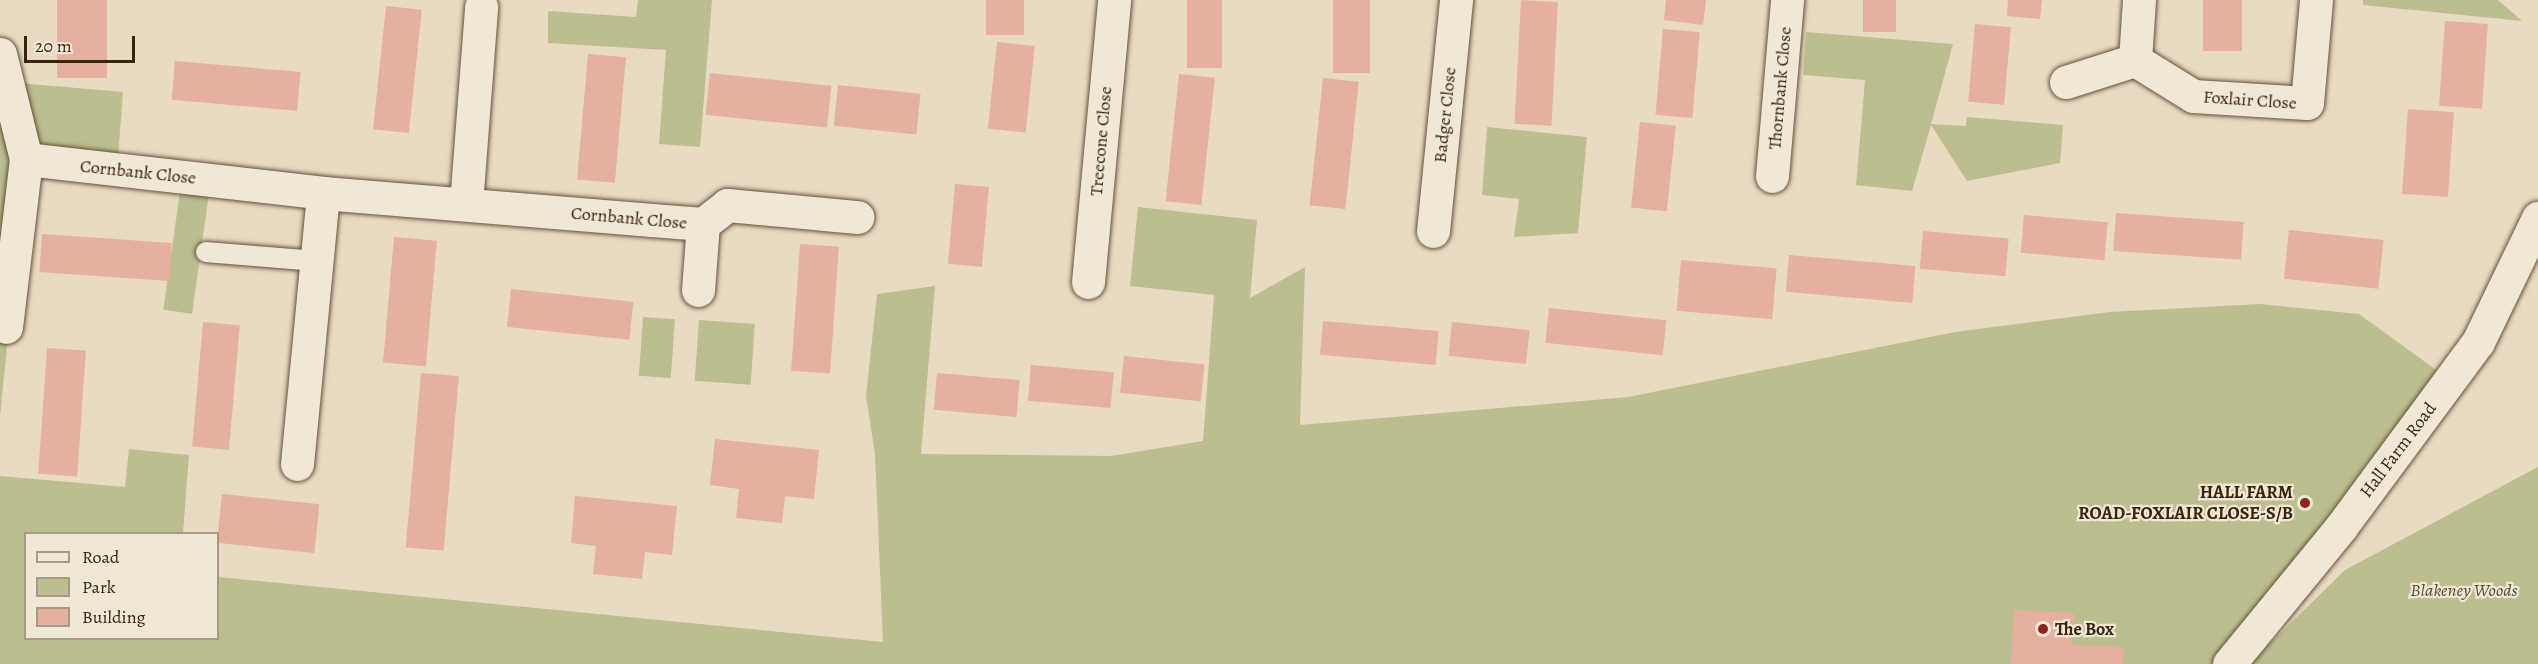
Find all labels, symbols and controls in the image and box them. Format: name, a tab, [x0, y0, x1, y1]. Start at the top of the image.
scale bar	[27, 24, 138, 62]
street label: Thornbank Close	[1764, 26, 1796, 150]
text: 20 m	[35, 34, 72, 58]
street label: Badger Close	[1429, 66, 1461, 164]
street label: Treecone Close	[1085, 85, 1117, 197]
street label: Foxlair Close	[2202, 86, 2298, 114]
street label: Cornbank Close	[79, 155, 197, 189]
street label: Cornbank Close	[570, 202, 688, 234]
street label: Hall Farm Road	[2355, 398, 2441, 502]
place label: HALL FARM ROAD-FOXLAIR CLOSE-S/B	[2078, 482, 2293, 524]
marker: HALL FARM ROAD-FOXLAIR CLOSE-S/B	[2298, 496, 2312, 510]
legend	[24, 532, 219, 640]
text: Road	[82, 545, 119, 569]
text: Park	[82, 575, 116, 599]
park label: Blakeney Woods	[2410, 579, 2518, 601]
text: Building	[82, 605, 146, 629]
place label: The Box	[2055, 618, 2114, 640]
marker: The Box	[2036, 622, 2050, 636]

